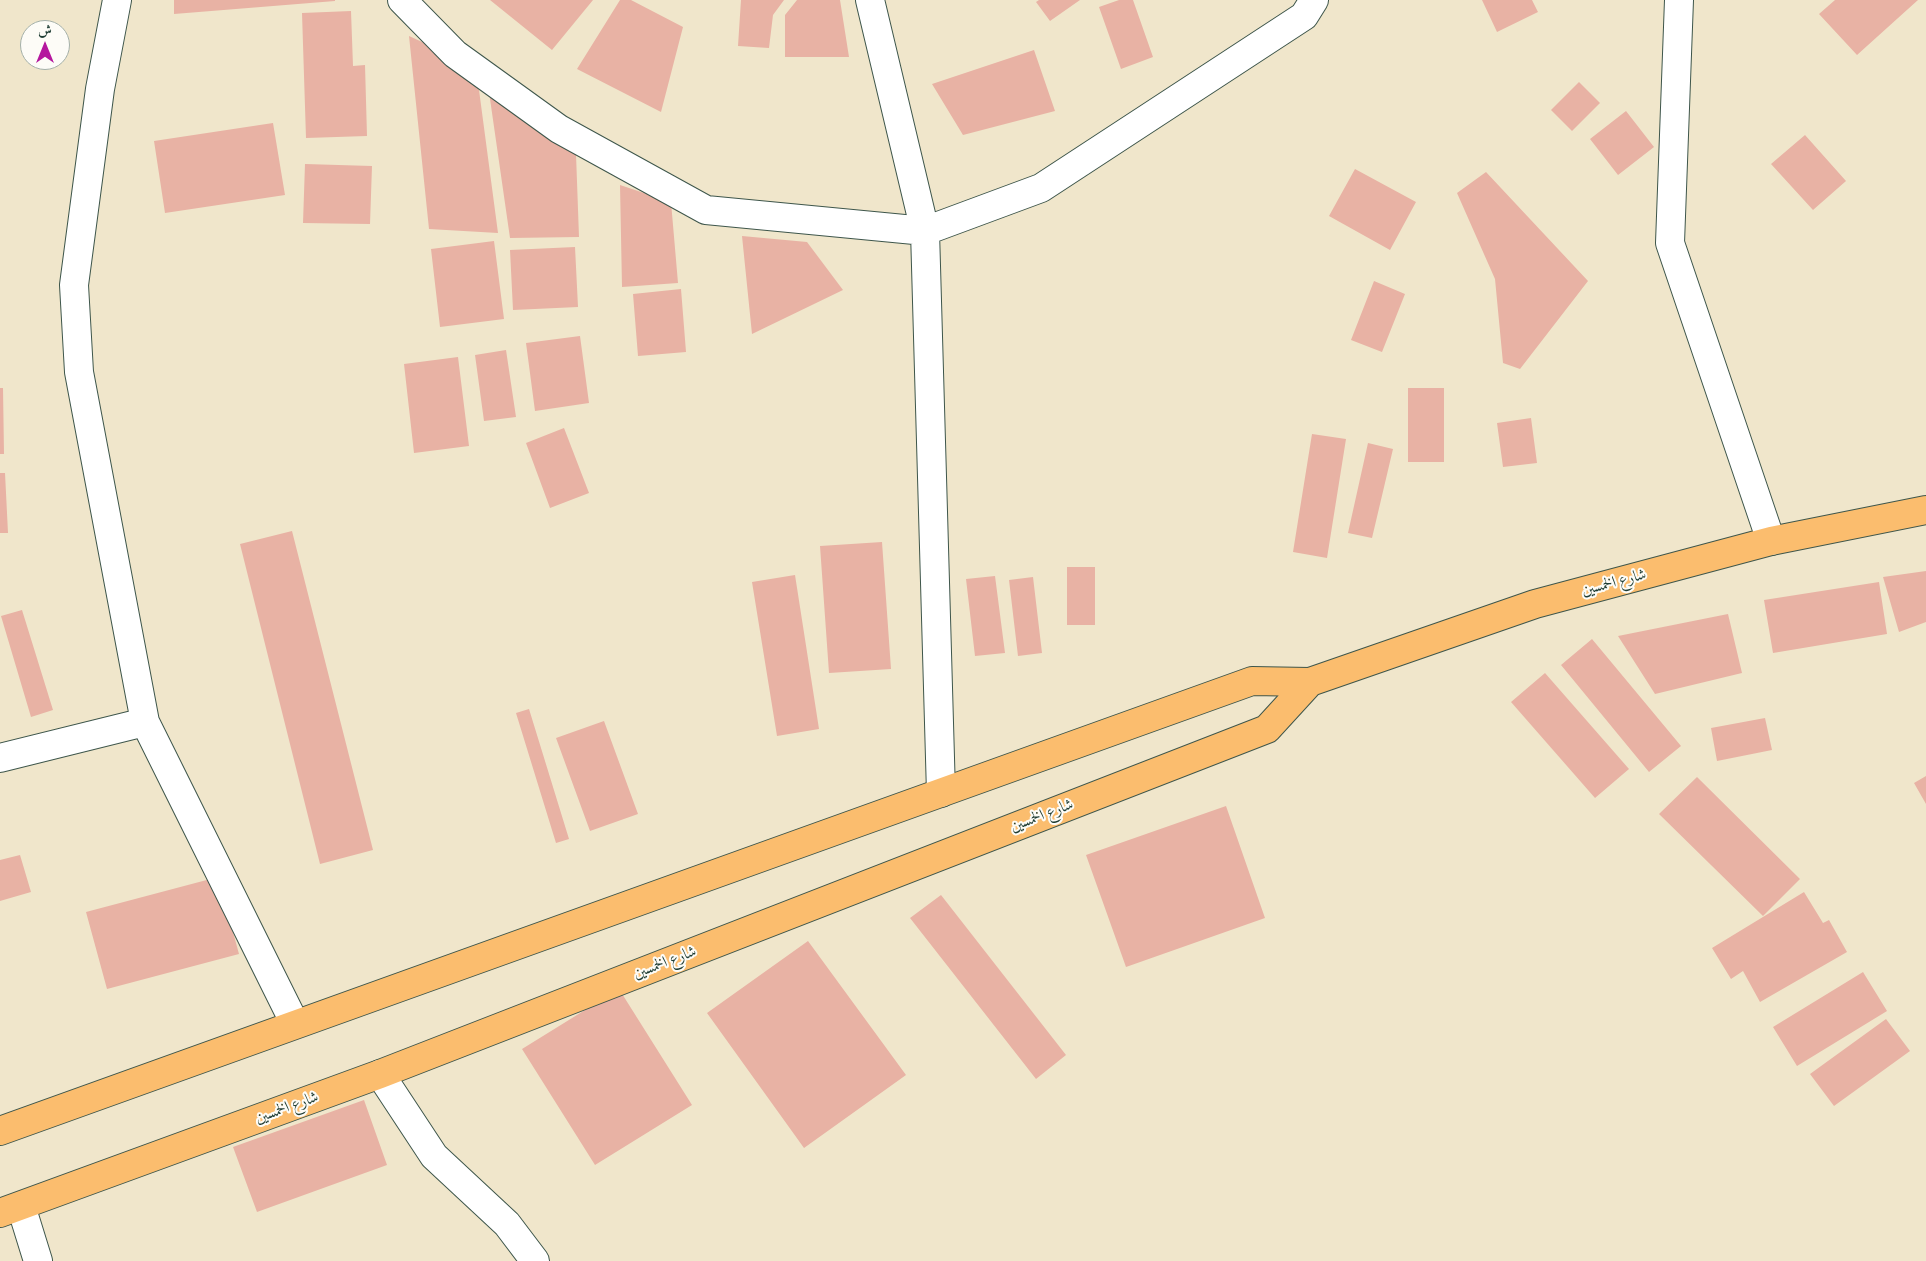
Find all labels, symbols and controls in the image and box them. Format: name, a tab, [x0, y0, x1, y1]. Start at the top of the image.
north arrow	[20, 20, 70, 70]
text: ش	[38, 22, 52, 40]
street label: شارع الخمسين	[1580, 565, 1648, 601]
street label: شارع الخمسين	[1008, 795, 1076, 837]
street label: شارع الخمسين	[631, 942, 699, 984]
street label: شارع الخمسين	[253, 1088, 321, 1128]

